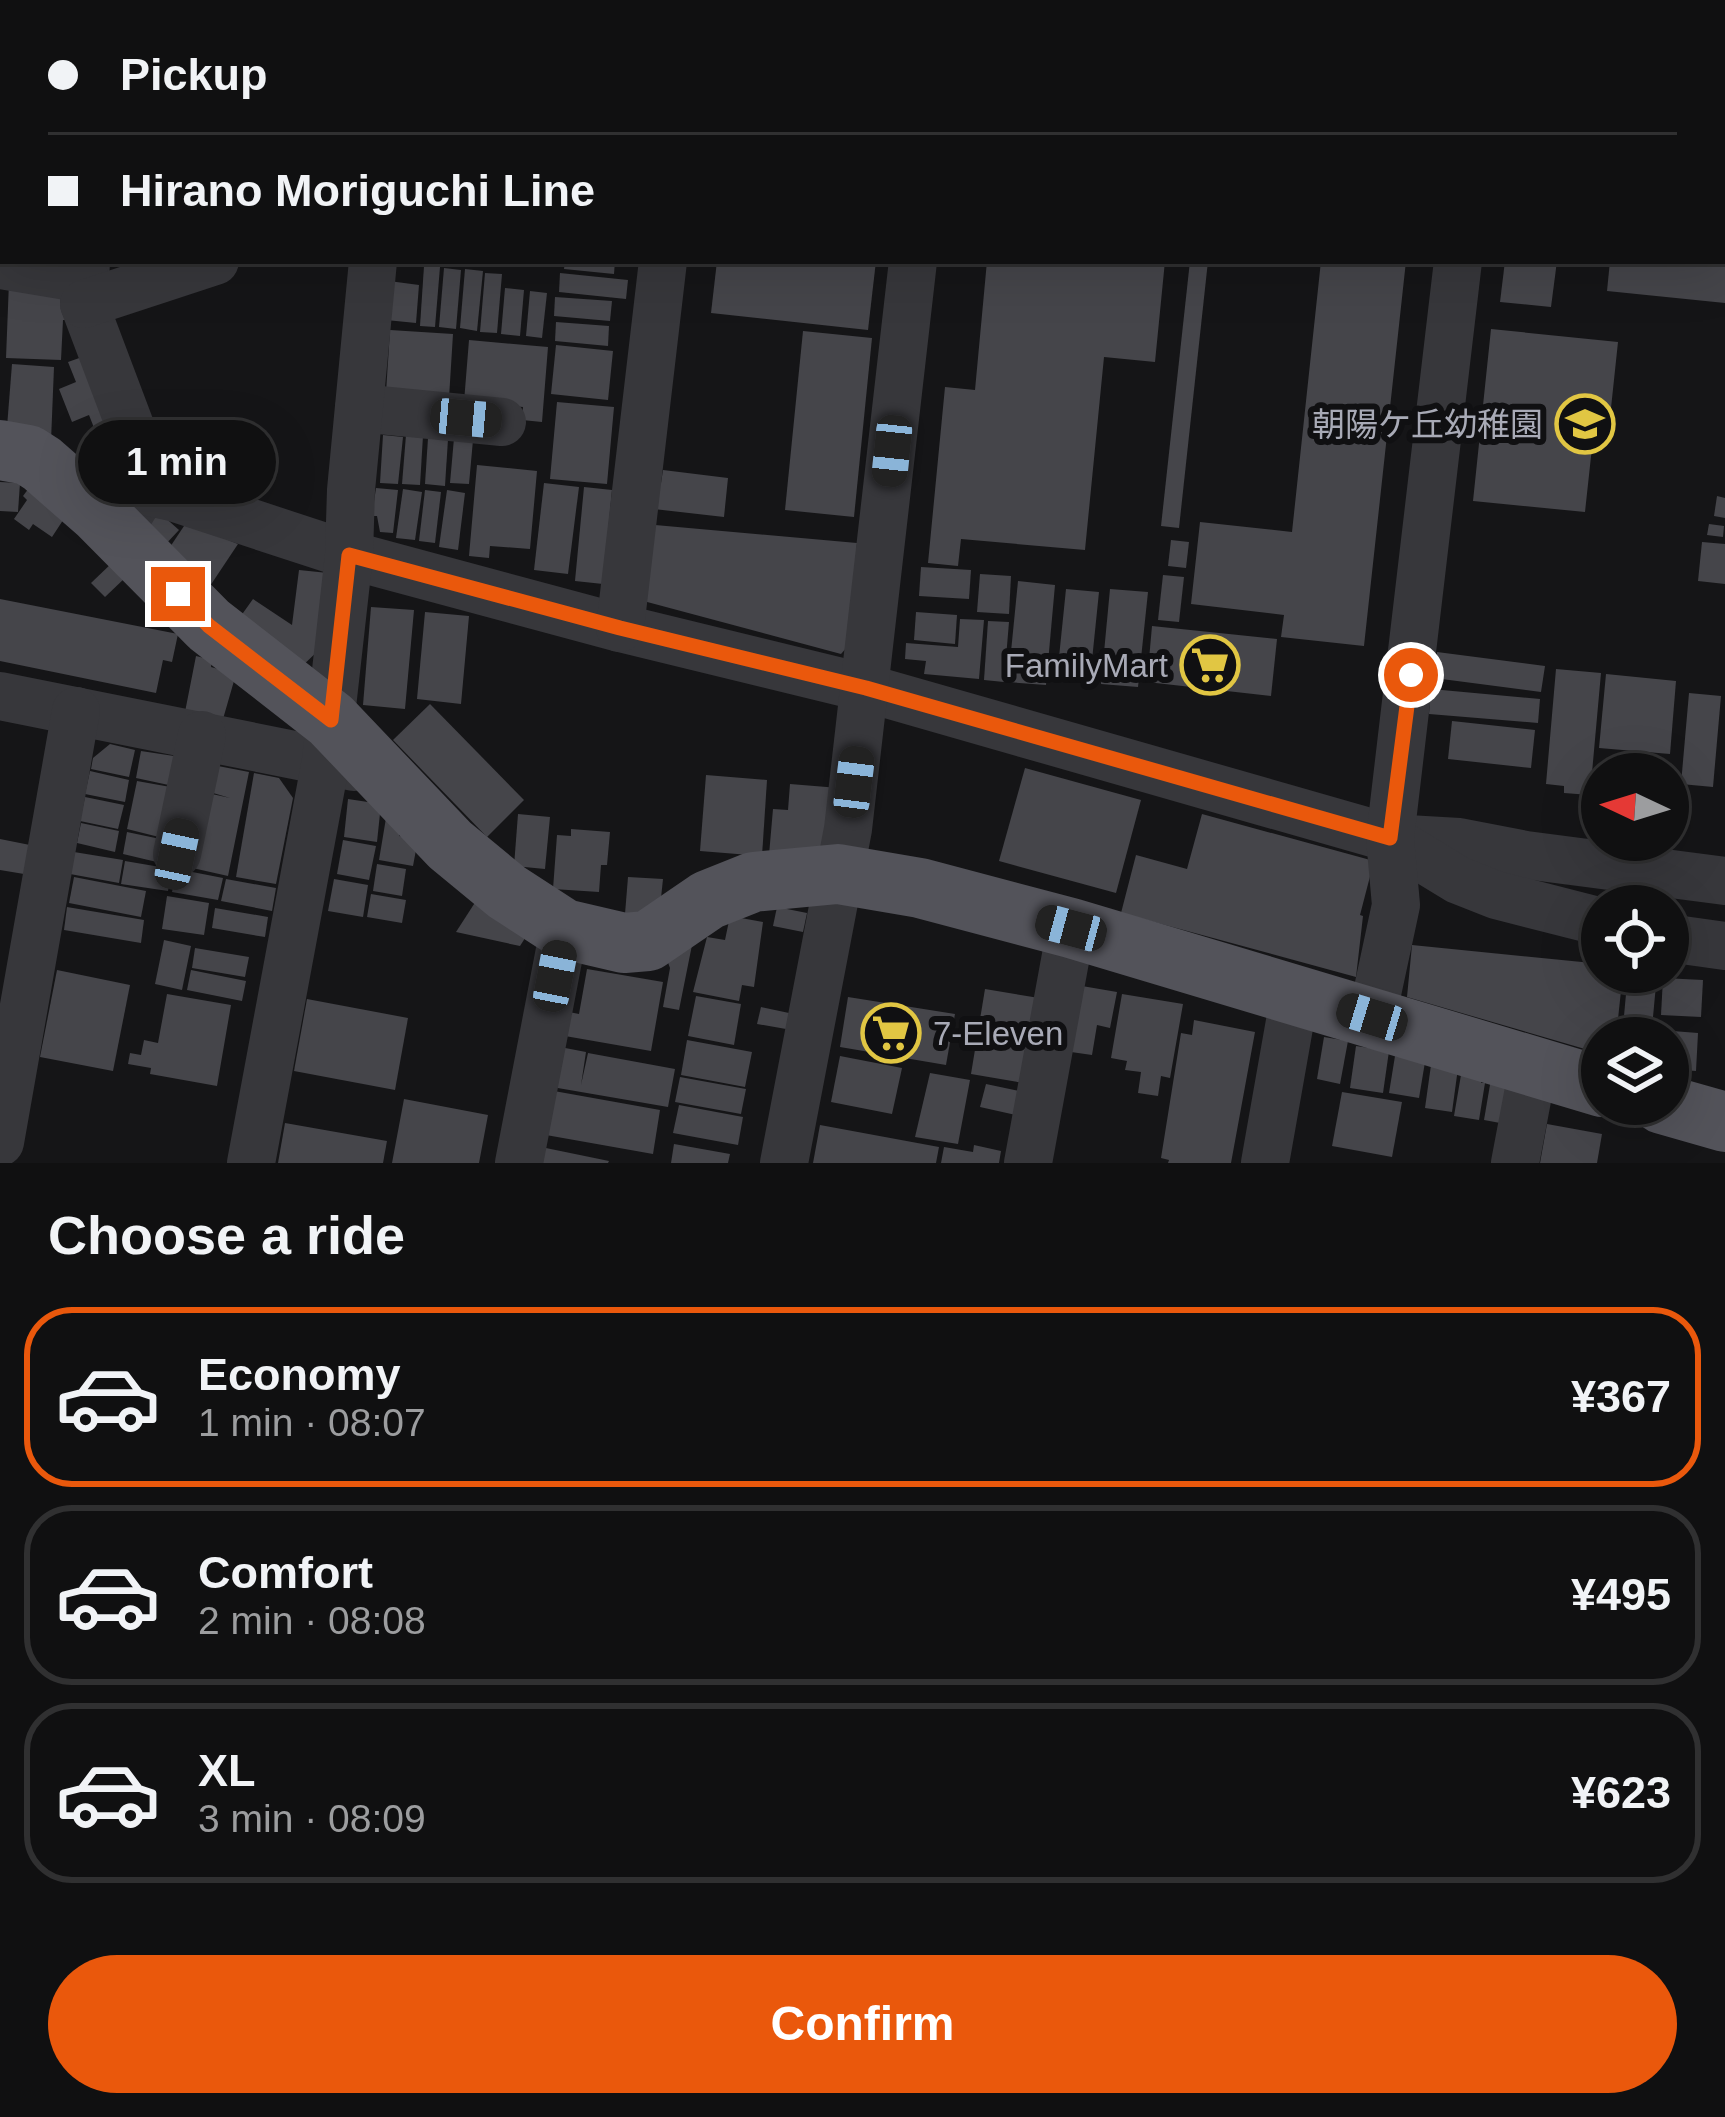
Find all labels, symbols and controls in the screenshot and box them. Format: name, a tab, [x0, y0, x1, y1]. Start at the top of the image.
text: Pickup	[120, 49, 268, 100]
text: Hirano Moriguchi Line	[120, 165, 595, 216]
school or university icon: 朝陽ケ丘幼稚園	[1554, 393, 1616, 455]
car	[429, 397, 503, 439]
place label: 朝陽ケ丘幼稚園	[1312, 406, 1543, 443]
car	[870, 413, 914, 489]
callout: 1 min	[79, 420, 277, 504]
text: 1 min	[126, 440, 228, 483]
route end	[151, 567, 205, 621]
supermarket icon: FamilyMart	[1179, 634, 1241, 696]
place label: FamilyMart	[1005, 647, 1168, 684]
route start	[1384, 648, 1438, 702]
car	[832, 744, 876, 820]
north arrow	[1581, 753, 1689, 861]
map controls	[1581, 753, 1689, 1125]
car	[152, 815, 202, 893]
button: locate	[1581, 885, 1689, 993]
car	[1032, 901, 1110, 955]
car	[530, 937, 580, 1015]
car	[1332, 989, 1412, 1045]
supermarket icon: 7-Eleven	[860, 1002, 922, 1064]
place label: 7-Eleven	[933, 1015, 1063, 1052]
button: layers	[1581, 1017, 1689, 1125]
text: Choose a ride	[48, 1205, 405, 1265]
icon: car	[54, 1343, 162, 1451]
text: Economy	[198, 1349, 401, 1400]
text: ¥367	[1571, 1371, 1671, 1422]
text: 1 min · 08:07	[198, 1401, 426, 1444]
icon: car	[54, 1541, 162, 1649]
text: Comfort	[198, 1547, 373, 1598]
text: ¥495	[1571, 1569, 1671, 1620]
text: 2 min · 08:08	[198, 1599, 426, 1642]
icon: car	[54, 1739, 162, 1847]
text: XL	[198, 1745, 256, 1796]
text: ¥623	[1571, 1767, 1671, 1818]
text: 3 min · 08:09	[198, 1797, 426, 1840]
button: Confirm	[48, 1955, 1677, 2093]

